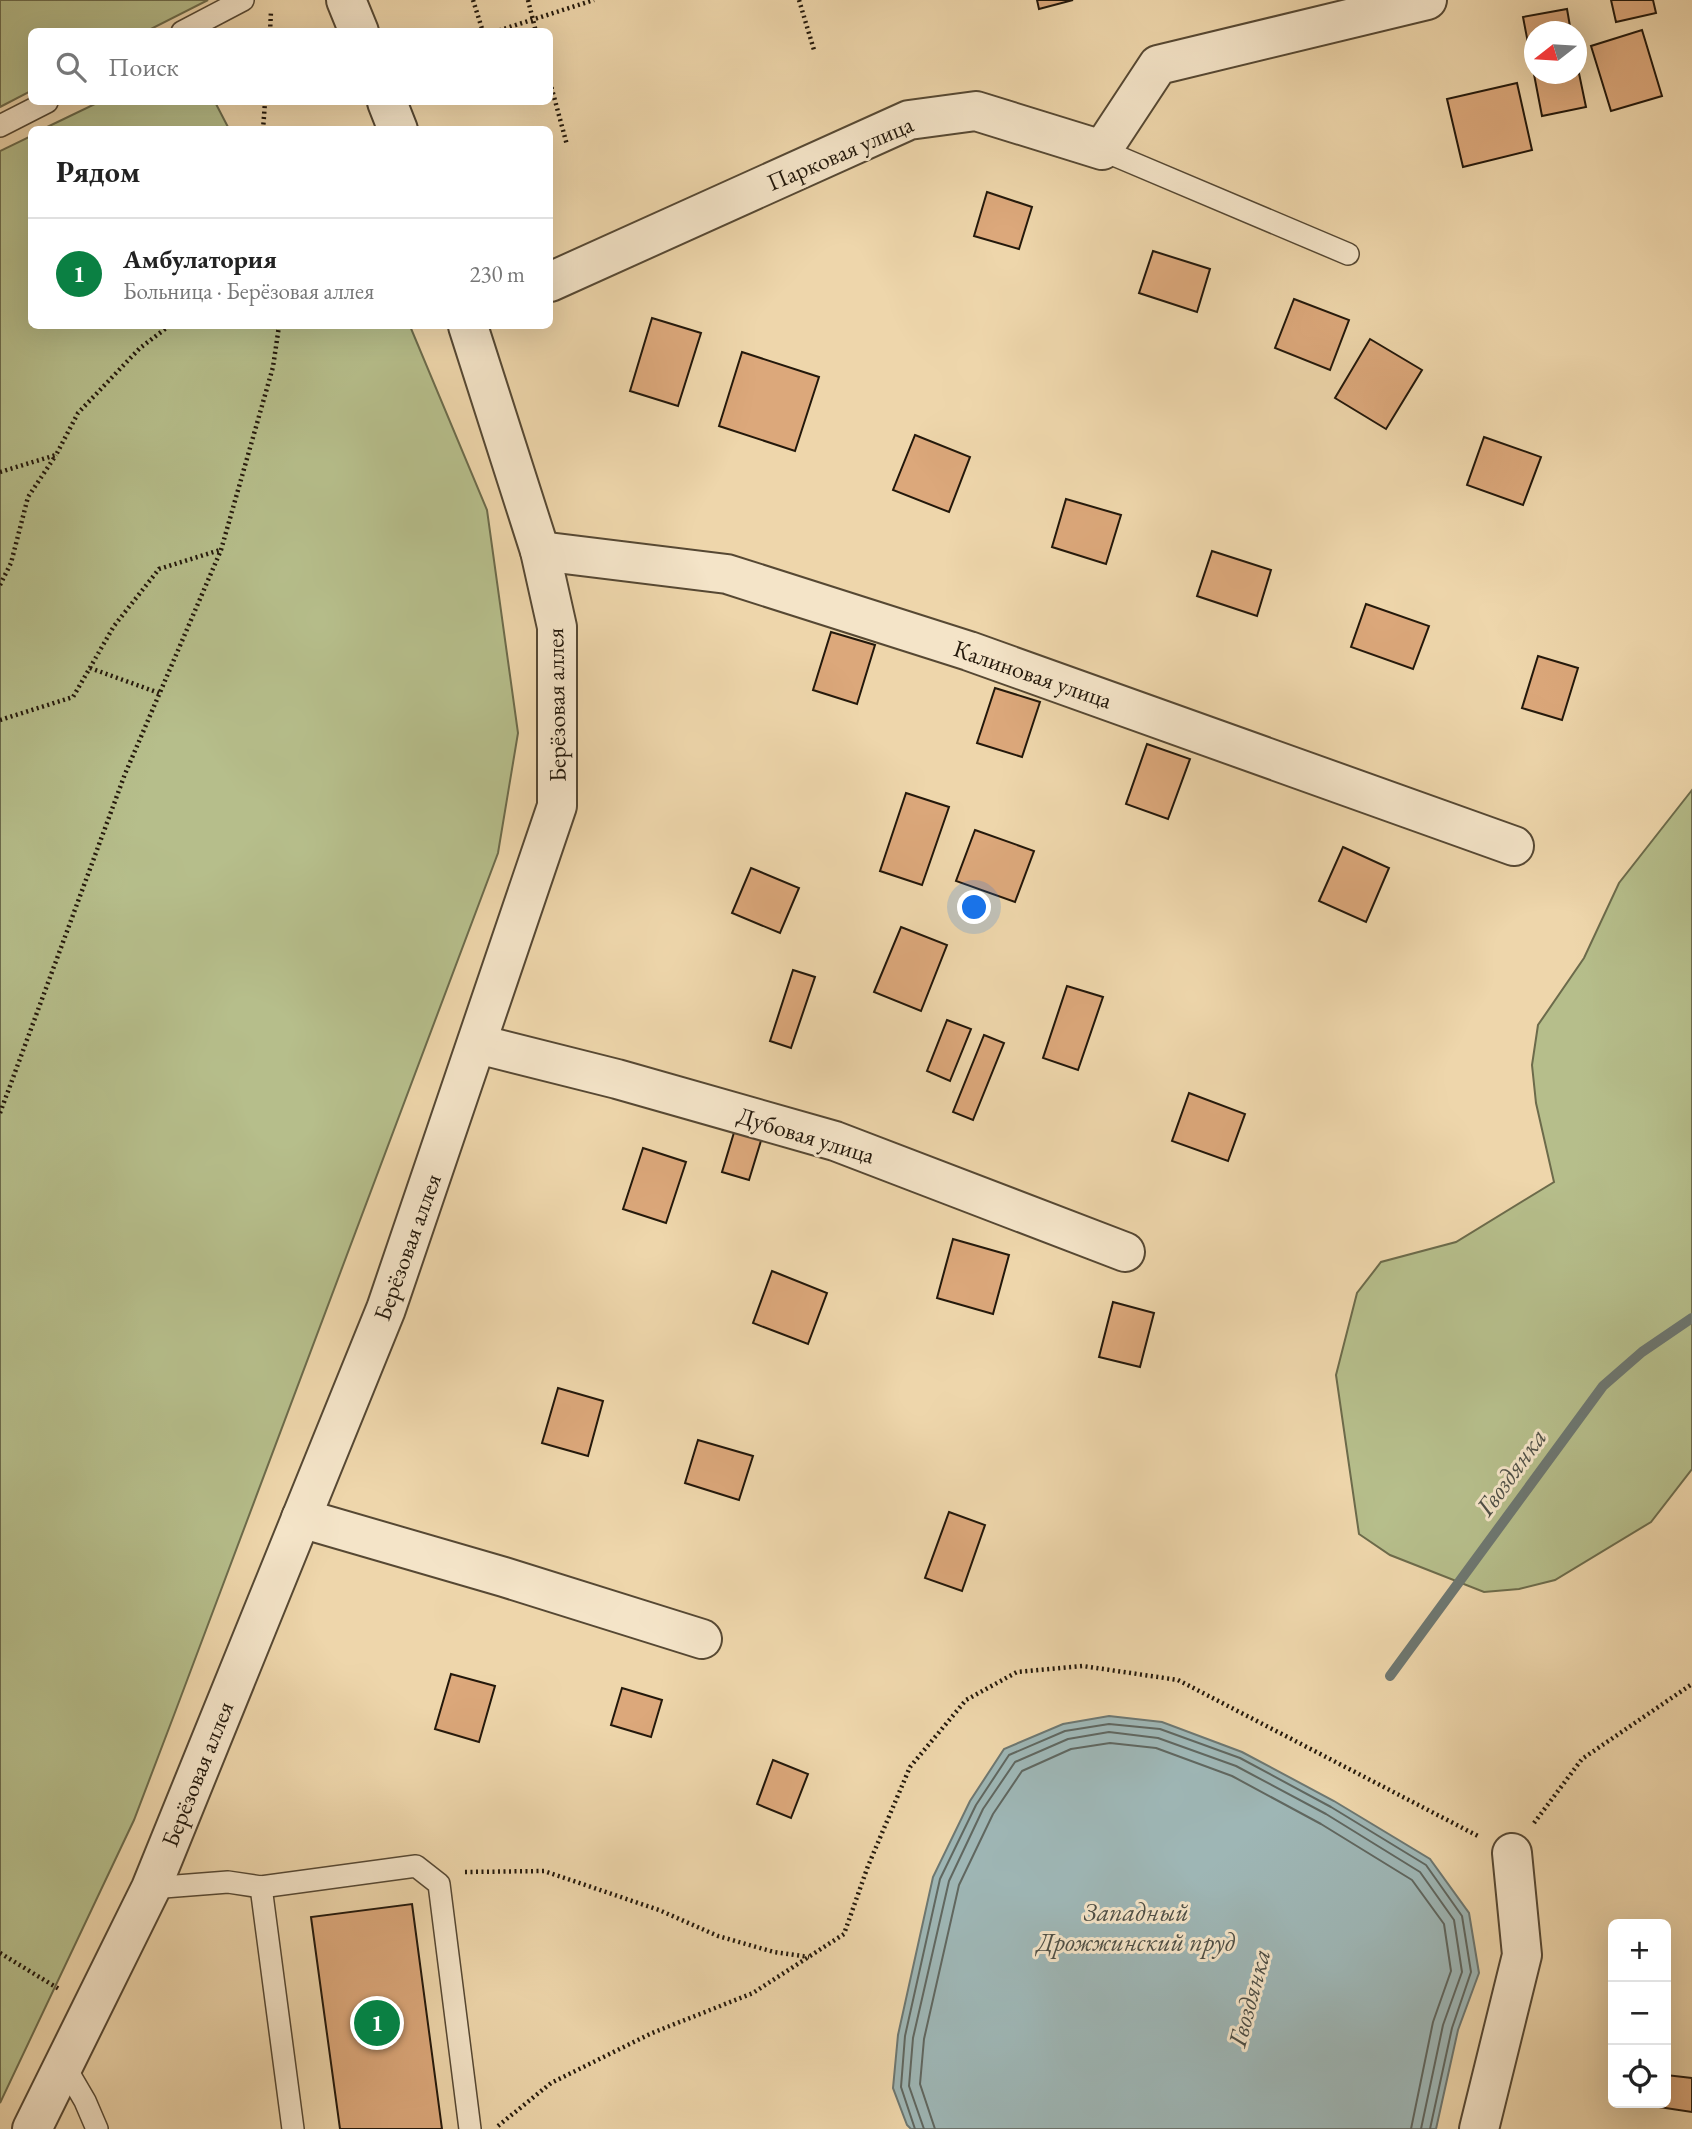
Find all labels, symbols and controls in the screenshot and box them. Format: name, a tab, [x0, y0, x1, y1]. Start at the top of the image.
north arrow	[1524, 21, 1587, 84]
search box	[28, 28, 553, 105]
icon: search	[52, 48, 90, 86]
text: Поиск	[108, 50, 179, 84]
street label: Парковая улица	[762, 108, 918, 198]
text: Рядом	[56, 152, 140, 191]
text: Амбулатория	[123, 242, 277, 276]
text: 1	[73, 259, 85, 289]
text: 230 m	[469, 259, 525, 289]
text: Больница · Берёзовая аллея	[123, 276, 374, 306]
street label: Берёзовая аллея	[539, 627, 573, 782]
street label: Калиновая улица	[950, 632, 1117, 716]
your location	[957, 890, 991, 924]
street label: Дубовая улица	[734, 1099, 879, 1171]
street label: Берёзовая аллея	[366, 1169, 448, 1325]
water label: Гвоздянка	[1467, 1421, 1554, 1523]
street label: Берёзовая аллея	[154, 1696, 240, 1851]
water label: Западный Дрожжинский пруд	[1035, 1895, 1236, 1959]
map controls	[1608, 1919, 1671, 2108]
button: +	[1608, 1919, 1671, 1982]
water label: Гвоздянка	[1219, 1945, 1278, 2052]
button: −	[1608, 1982, 1671, 2045]
pin: 1	[354, 1997, 400, 2049]
button: locate	[1608, 2045, 1671, 2108]

